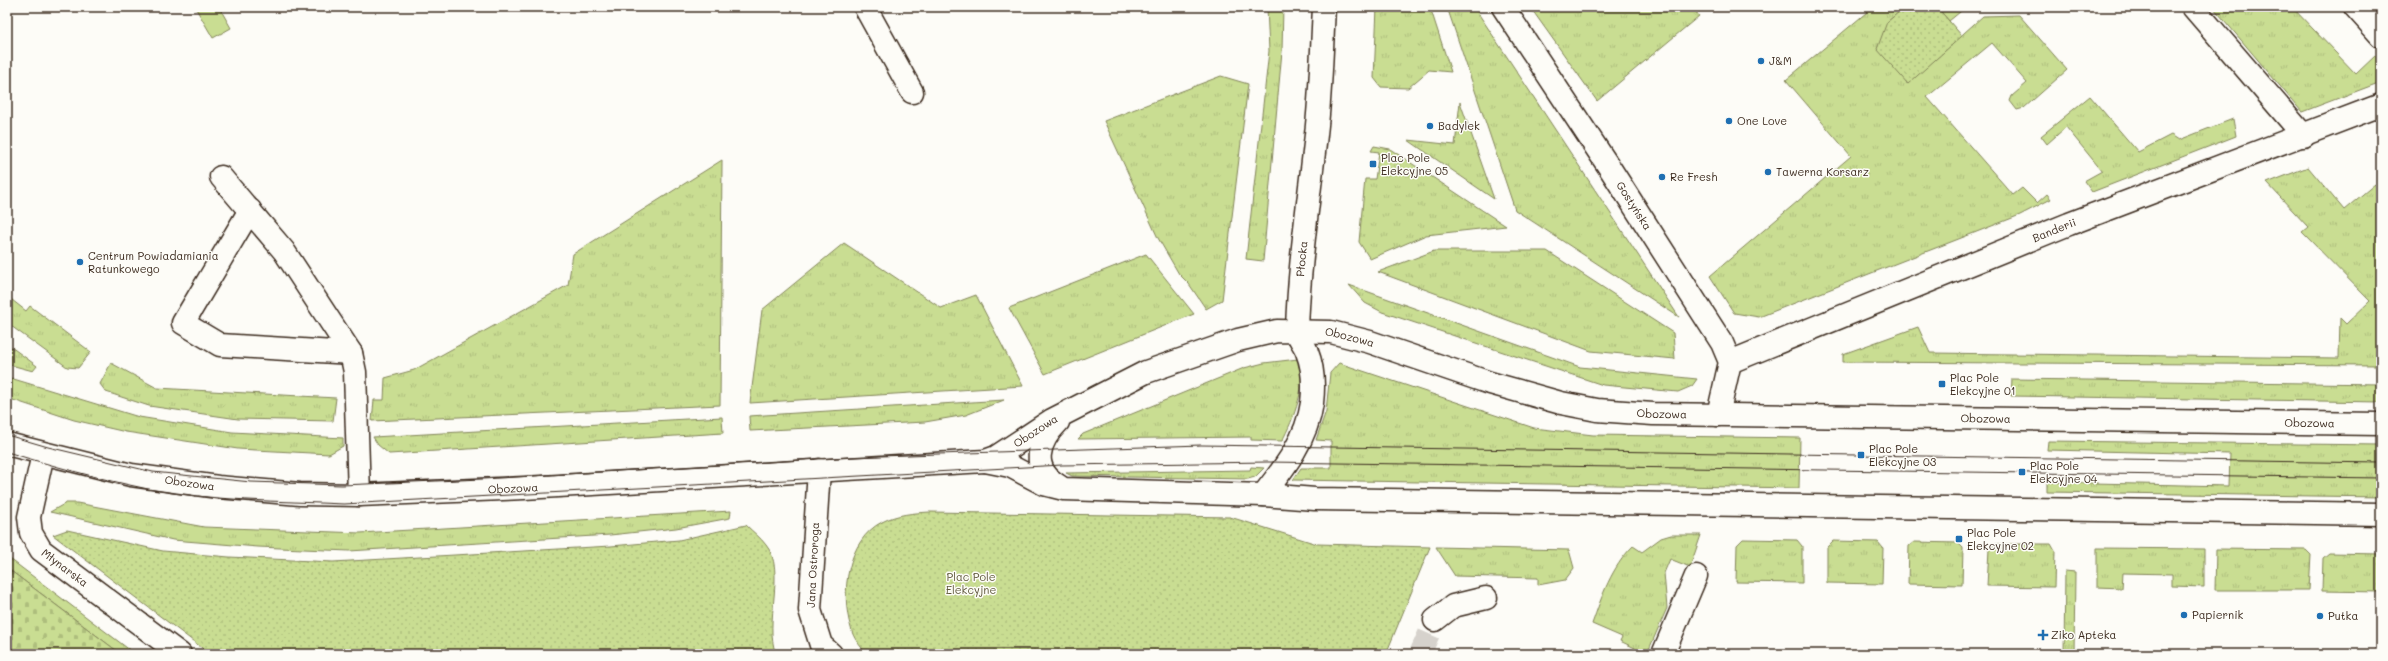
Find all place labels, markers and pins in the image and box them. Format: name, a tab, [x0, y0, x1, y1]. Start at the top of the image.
place label: J&M	[1769, 53, 1792, 68]
marker: J&M	[1756, 56, 1766, 66]
place label: One Love	[1737, 113, 1787, 128]
marker: One Love	[1724, 116, 1734, 126]
place label: Badylek	[1438, 118, 1480, 133]
marker: Badylek	[1425, 121, 1435, 131]
place label: Plac Pole Elekcyjne 05	[1381, 150, 1448, 178]
marker: Plac Pole Elekcyjne 05	[1368, 159, 1378, 169]
place label: Tawerna Korsarz	[1776, 164, 1869, 179]
marker: Tawerna Korsarz	[1763, 167, 1773, 177]
place label: Re Fresh	[1670, 169, 1717, 184]
marker: Re Fresh	[1657, 172, 1667, 182]
place label: Centrum Powiadamiania Ratunkowego	[88, 248, 219, 276]
marker: Centrum Powiadamiania Ratunkowego	[75, 257, 85, 267]
place label: Plac Pole Elekcyjne 01	[1950, 370, 2016, 398]
marker: Plac Pole Elekcyjne 01	[1937, 379, 1947, 389]
place label: Plac Pole Elekcyjne 03	[1869, 441, 1937, 469]
marker: Plac Pole Elekcyjne 03	[1856, 450, 1866, 460]
place label: Plac Pole Elekcyjne 04	[2030, 458, 2098, 486]
marker: Plac Pole Elekcyjne 04	[2017, 467, 2027, 477]
place label: Plac Pole Elekcyjne 02	[1967, 525, 2034, 553]
marker: Plac Pole Elekcyjne 02	[1954, 534, 1964, 544]
place label: Papiernik	[2192, 607, 2244, 622]
place label: Putka	[2328, 608, 2358, 623]
marker: Papiernik	[2179, 610, 2189, 620]
marker: Putka	[2315, 611, 2325, 621]
place label: Ziko Apteka	[2051, 627, 2117, 642]
marker: Ziko Apteka	[2038, 630, 2048, 640]

